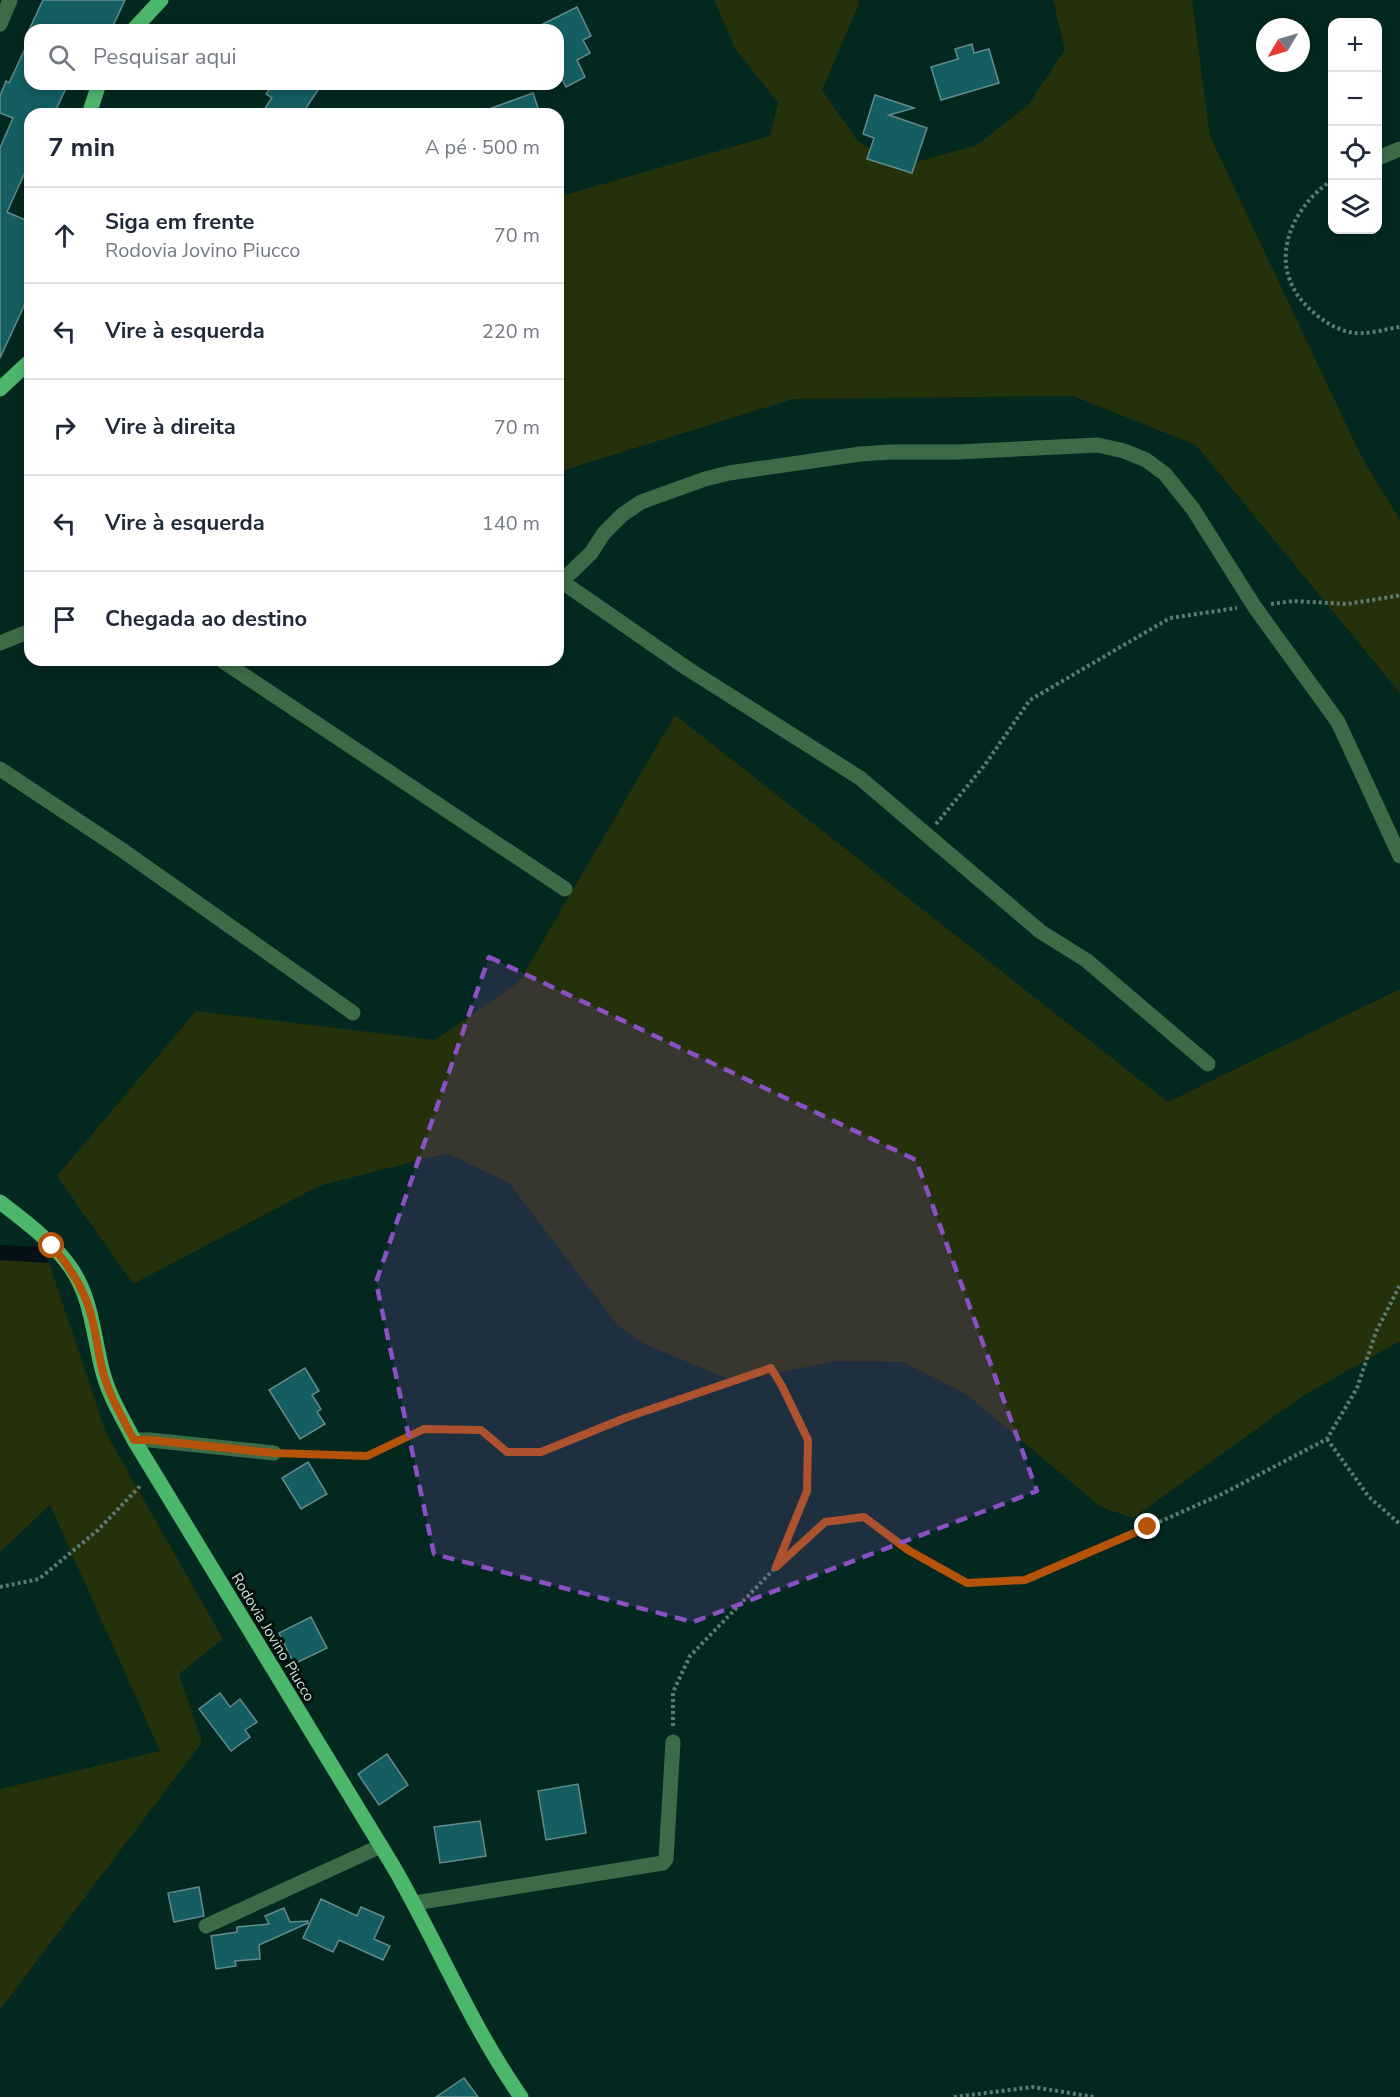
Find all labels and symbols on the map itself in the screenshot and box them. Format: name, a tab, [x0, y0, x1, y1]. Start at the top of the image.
north arrow	[1256, 18, 1310, 72]
route start	[38, 1232, 64, 1258]
route end	[1134, 1513, 1160, 1539]
street label: Rodovia Jovino Piucco	[227, 1569, 319, 1705]

